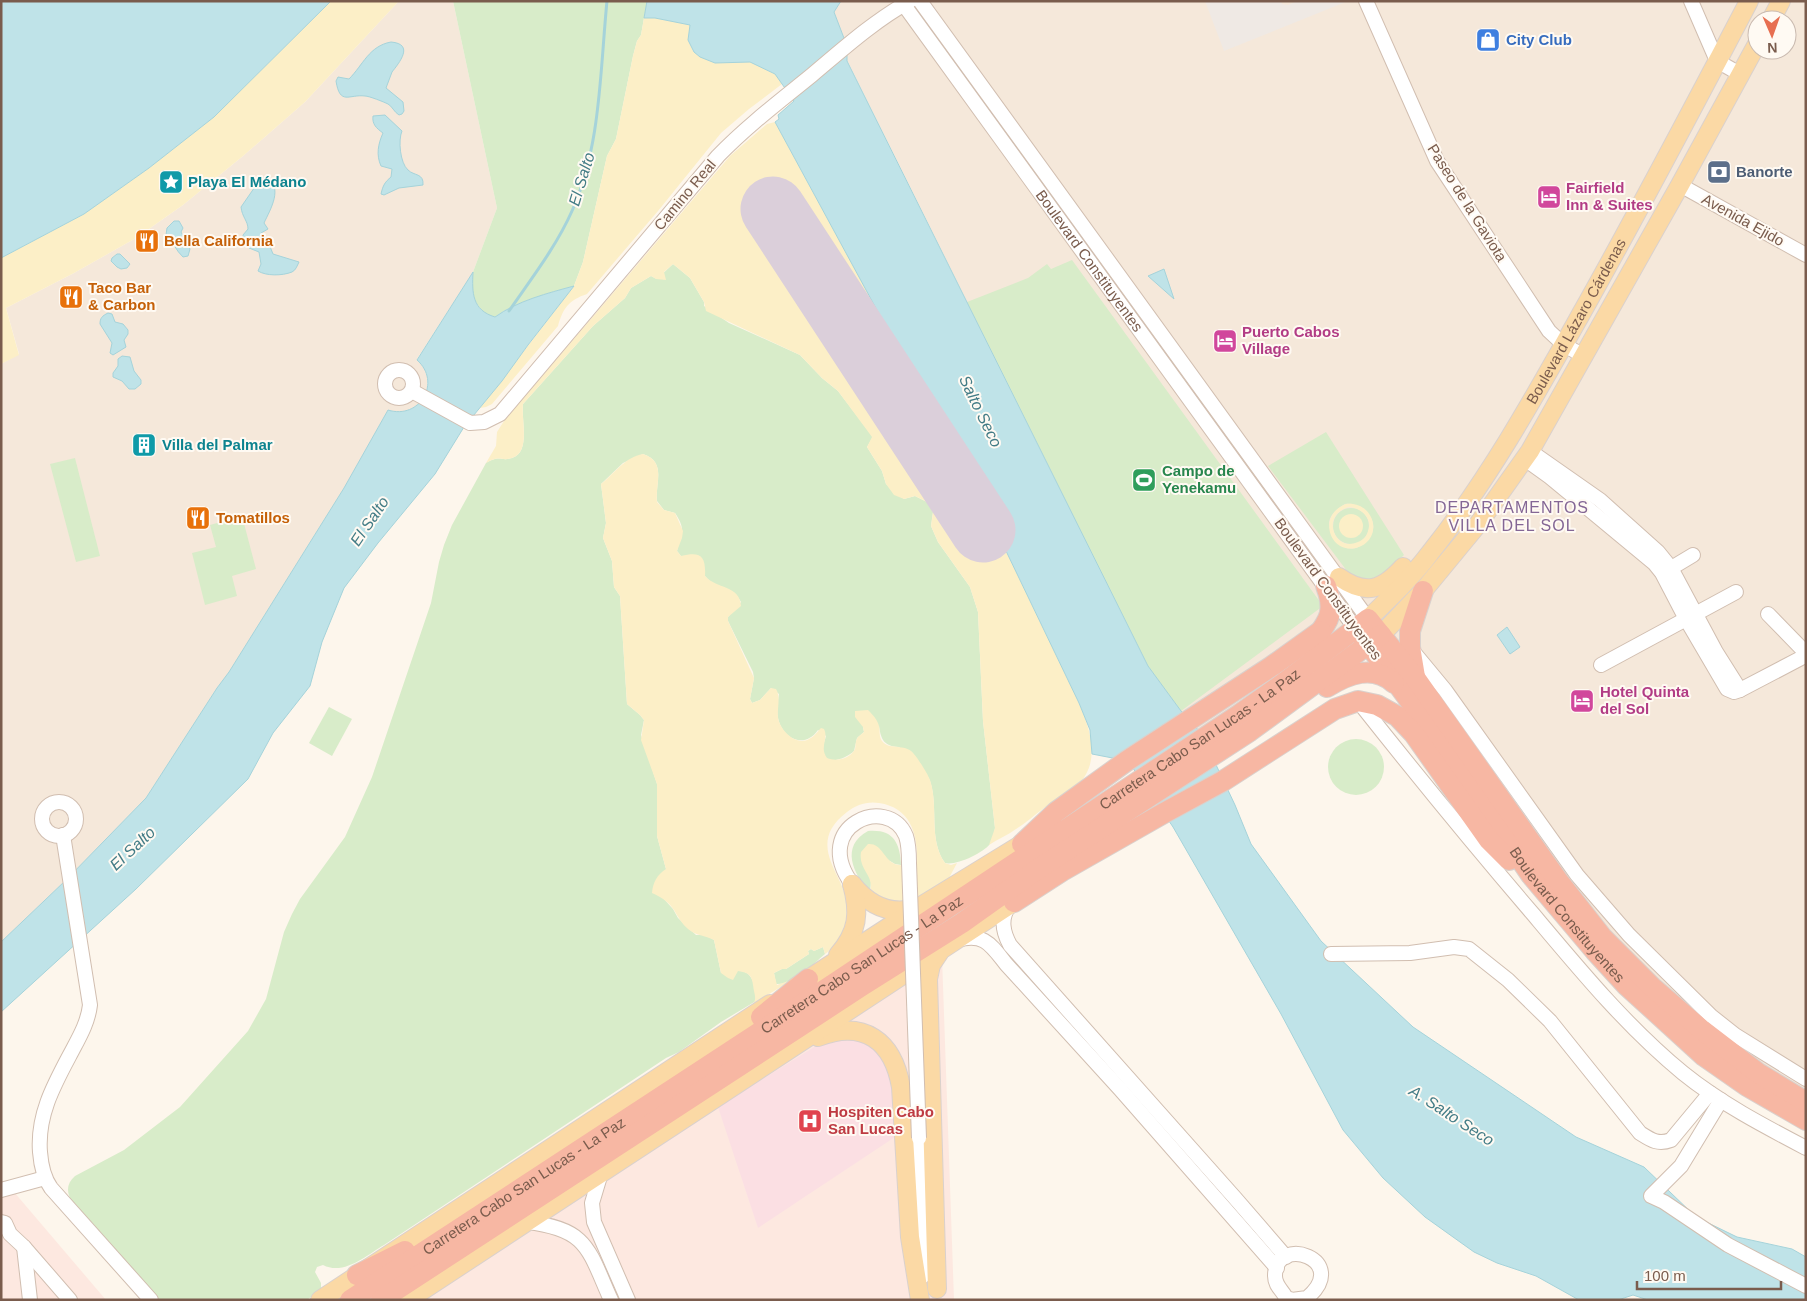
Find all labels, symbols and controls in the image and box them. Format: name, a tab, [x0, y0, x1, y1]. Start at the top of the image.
north arrow	[1747, 10, 1797, 60]
shop icon: City Club	[1475, 27, 1501, 53]
place label: City Club	[1506, 31, 1572, 48]
text: N	[1767, 40, 1778, 56]
street label: Paseo de la Gaviota	[1424, 141, 1511, 265]
water label: El Salto	[565, 150, 598, 208]
street label: Camino Real	[650, 156, 719, 233]
bank icon: Banorte	[1706, 159, 1732, 185]
place label: Banorte	[1736, 163, 1793, 180]
place icon: Playa El Médano	[158, 169, 184, 195]
place label: Playa El Médano	[188, 173, 306, 190]
place label: Fairfield Inn & Suites	[1566, 179, 1653, 213]
hotel icon: Fairfield Inn & Suites	[1536, 184, 1562, 210]
street label: Boulevard Constituyentes	[1033, 186, 1147, 335]
street label: Avenida Ejido	[1699, 190, 1787, 249]
restaurant icon: Bella California	[134, 228, 160, 254]
place label: Bella California	[164, 232, 274, 249]
street label: Boulevard Lázaro Cárdenas	[1523, 236, 1629, 407]
place label: Taco Bar & Carbon	[88, 279, 156, 313]
restaurant icon: Taco Bar & Carbon	[58, 284, 84, 310]
place label: Puerto Cabos Village	[1242, 323, 1340, 357]
hotel icon: Puerto Cabos Village	[1212, 328, 1238, 354]
water label: Salto Seco	[956, 373, 1005, 450]
building icon: Villa del Palmar	[131, 432, 157, 458]
place label: Villa del Palmar	[162, 436, 273, 453]
place label: Campo de Yenekamu	[1162, 462, 1236, 496]
sports icon: Campo de Yenekamu	[1131, 467, 1157, 493]
water label: El Salto	[347, 494, 392, 549]
district label: DEPARTAMENTOS VILLA DEL SOL	[1435, 499, 1589, 534]
restaurant icon: Tomatillos	[185, 505, 211, 531]
place label: Tomatillos	[216, 509, 290, 526]
street label: Boulevard Constituyentes	[1271, 515, 1386, 663]
street label: Carretera Cabo San Lucas - La Paz	[1096, 665, 1303, 813]
place label: Hotel Quinta del Sol	[1600, 683, 1690, 717]
hotel icon: Hotel Quinta del Sol	[1569, 688, 1595, 714]
water label: El Salto	[106, 823, 158, 873]
street label: Boulevard Constituyentes	[1506, 844, 1628, 986]
street label: Carretera Cabo San Lucas - La Paz	[757, 891, 966, 1037]
water label: A. Salto Seco	[1406, 1081, 1497, 1149]
place label: Hospiten Cabo San Lucas	[828, 1103, 934, 1137]
hospital icon: Hospiten Cabo San Lucas	[797, 1108, 823, 1134]
street label: Carretera Cabo San Lucas - La Paz	[419, 1113, 628, 1258]
scale bar	[1637, 1258, 1781, 1290]
text: 100 m	[1644, 1267, 1686, 1284]

